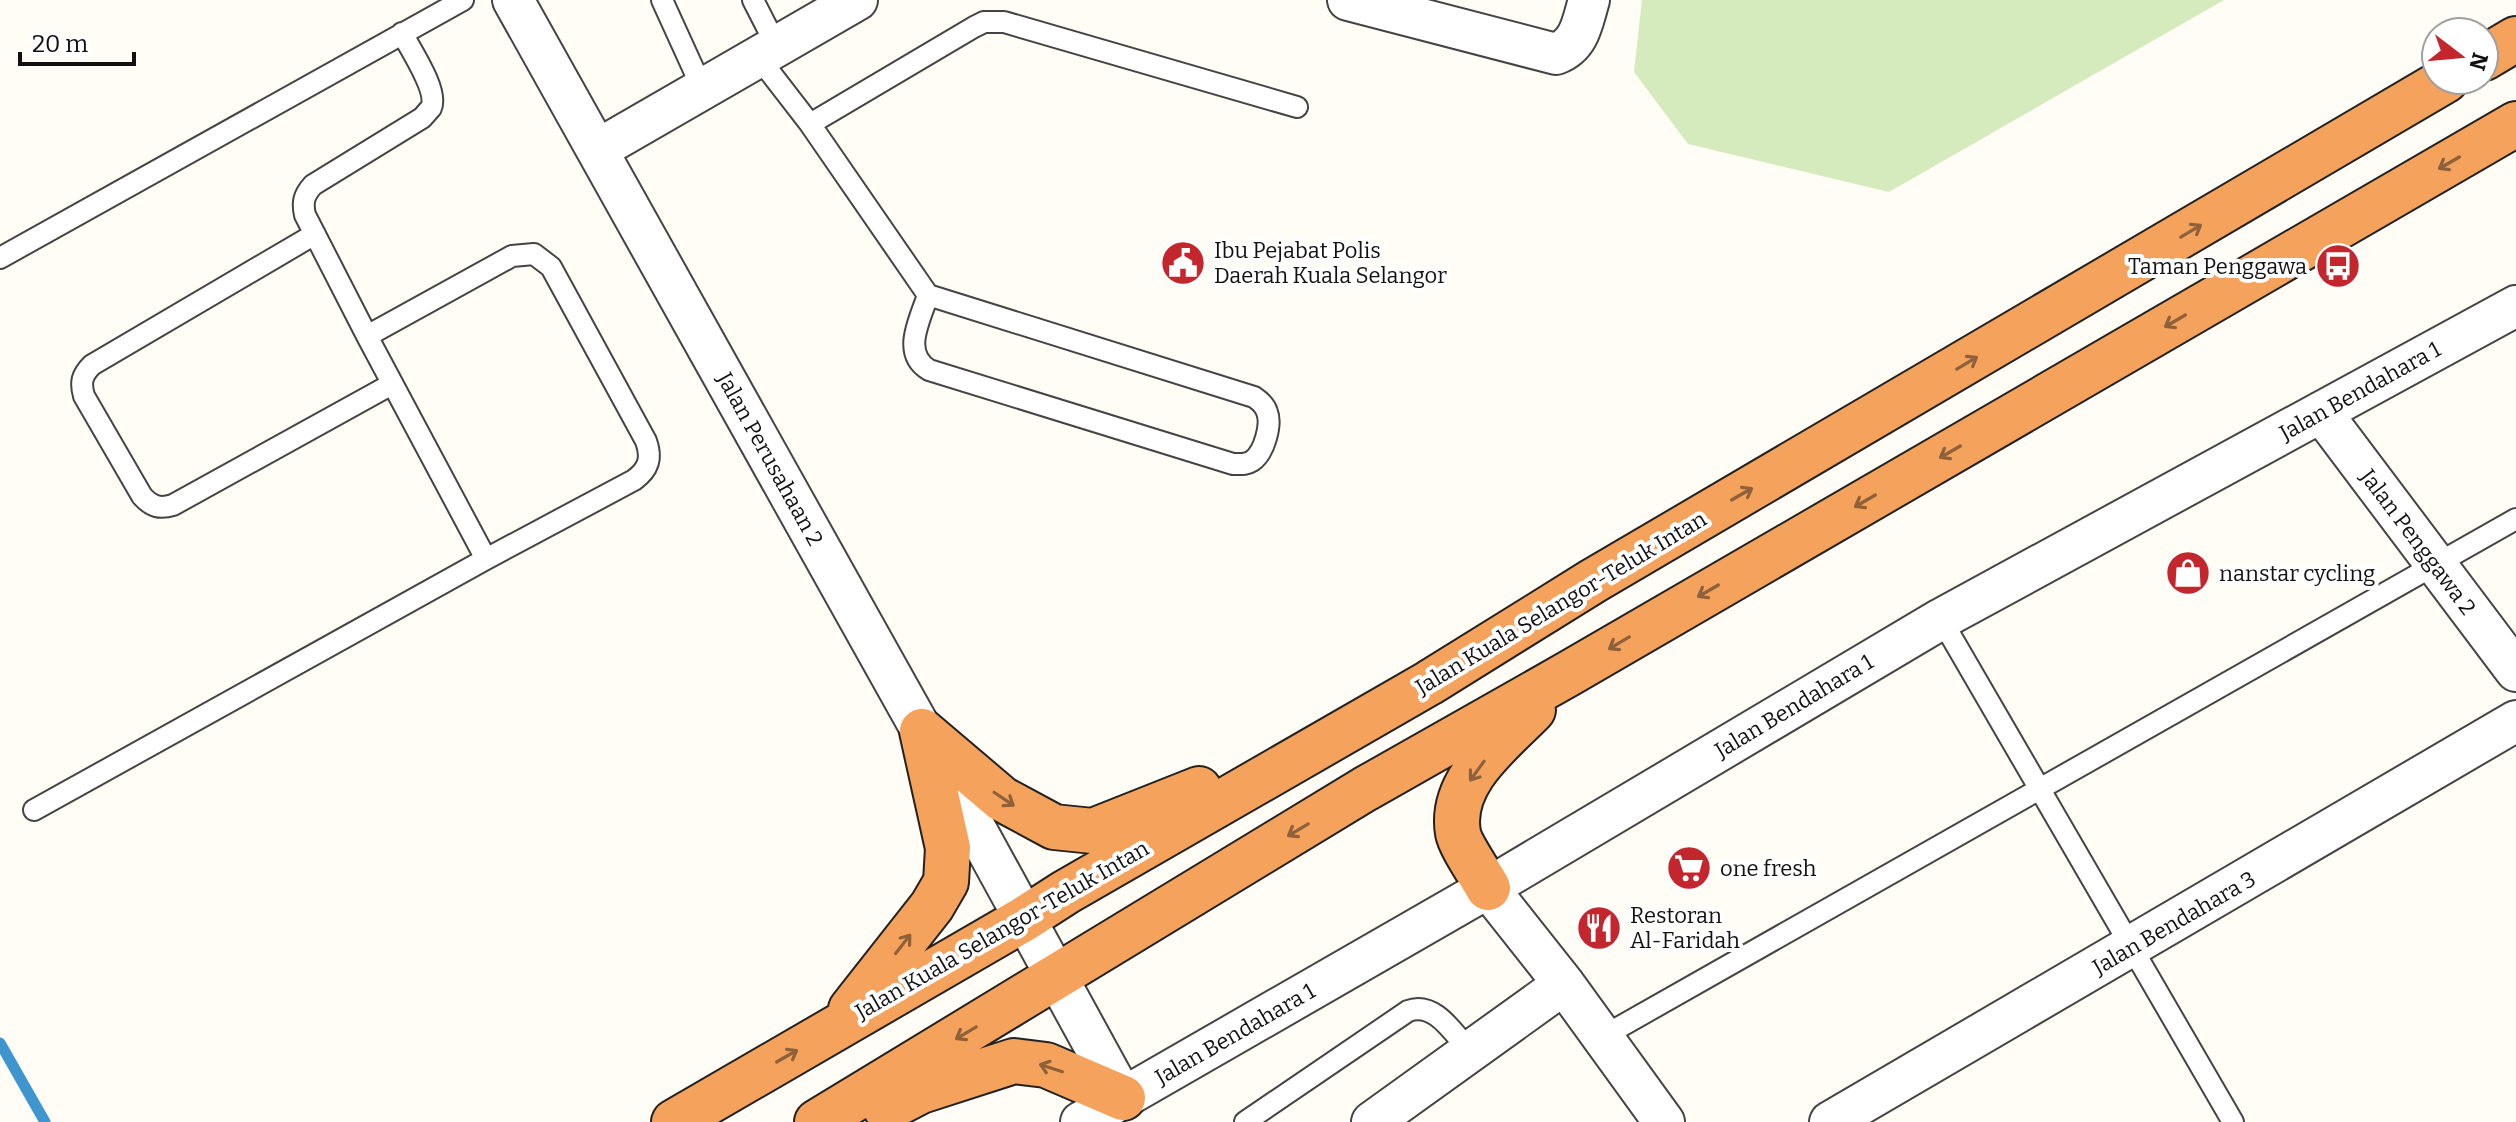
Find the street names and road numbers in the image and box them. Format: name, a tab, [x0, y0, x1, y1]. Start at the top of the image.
street label: Jalan Bendahara 1	[2274, 336, 2445, 447]
street label: Jalan Perusahaan 2	[711, 367, 829, 550]
street label: Jalan Penggawa 2	[2354, 463, 2482, 620]
street label: Jalan Kuala Selangor-Teluk Intan	[1410, 505, 1711, 701]
street label: Jalan Bendahara 1	[1709, 648, 1878, 764]
street label: Jalan Kuala Selangor-Teluk Intan	[850, 835, 1154, 1026]
street label: Jalan Bendahara 3	[2087, 865, 2260, 981]
street label: Jalan Bendahara 1	[1149, 977, 1320, 1091]

